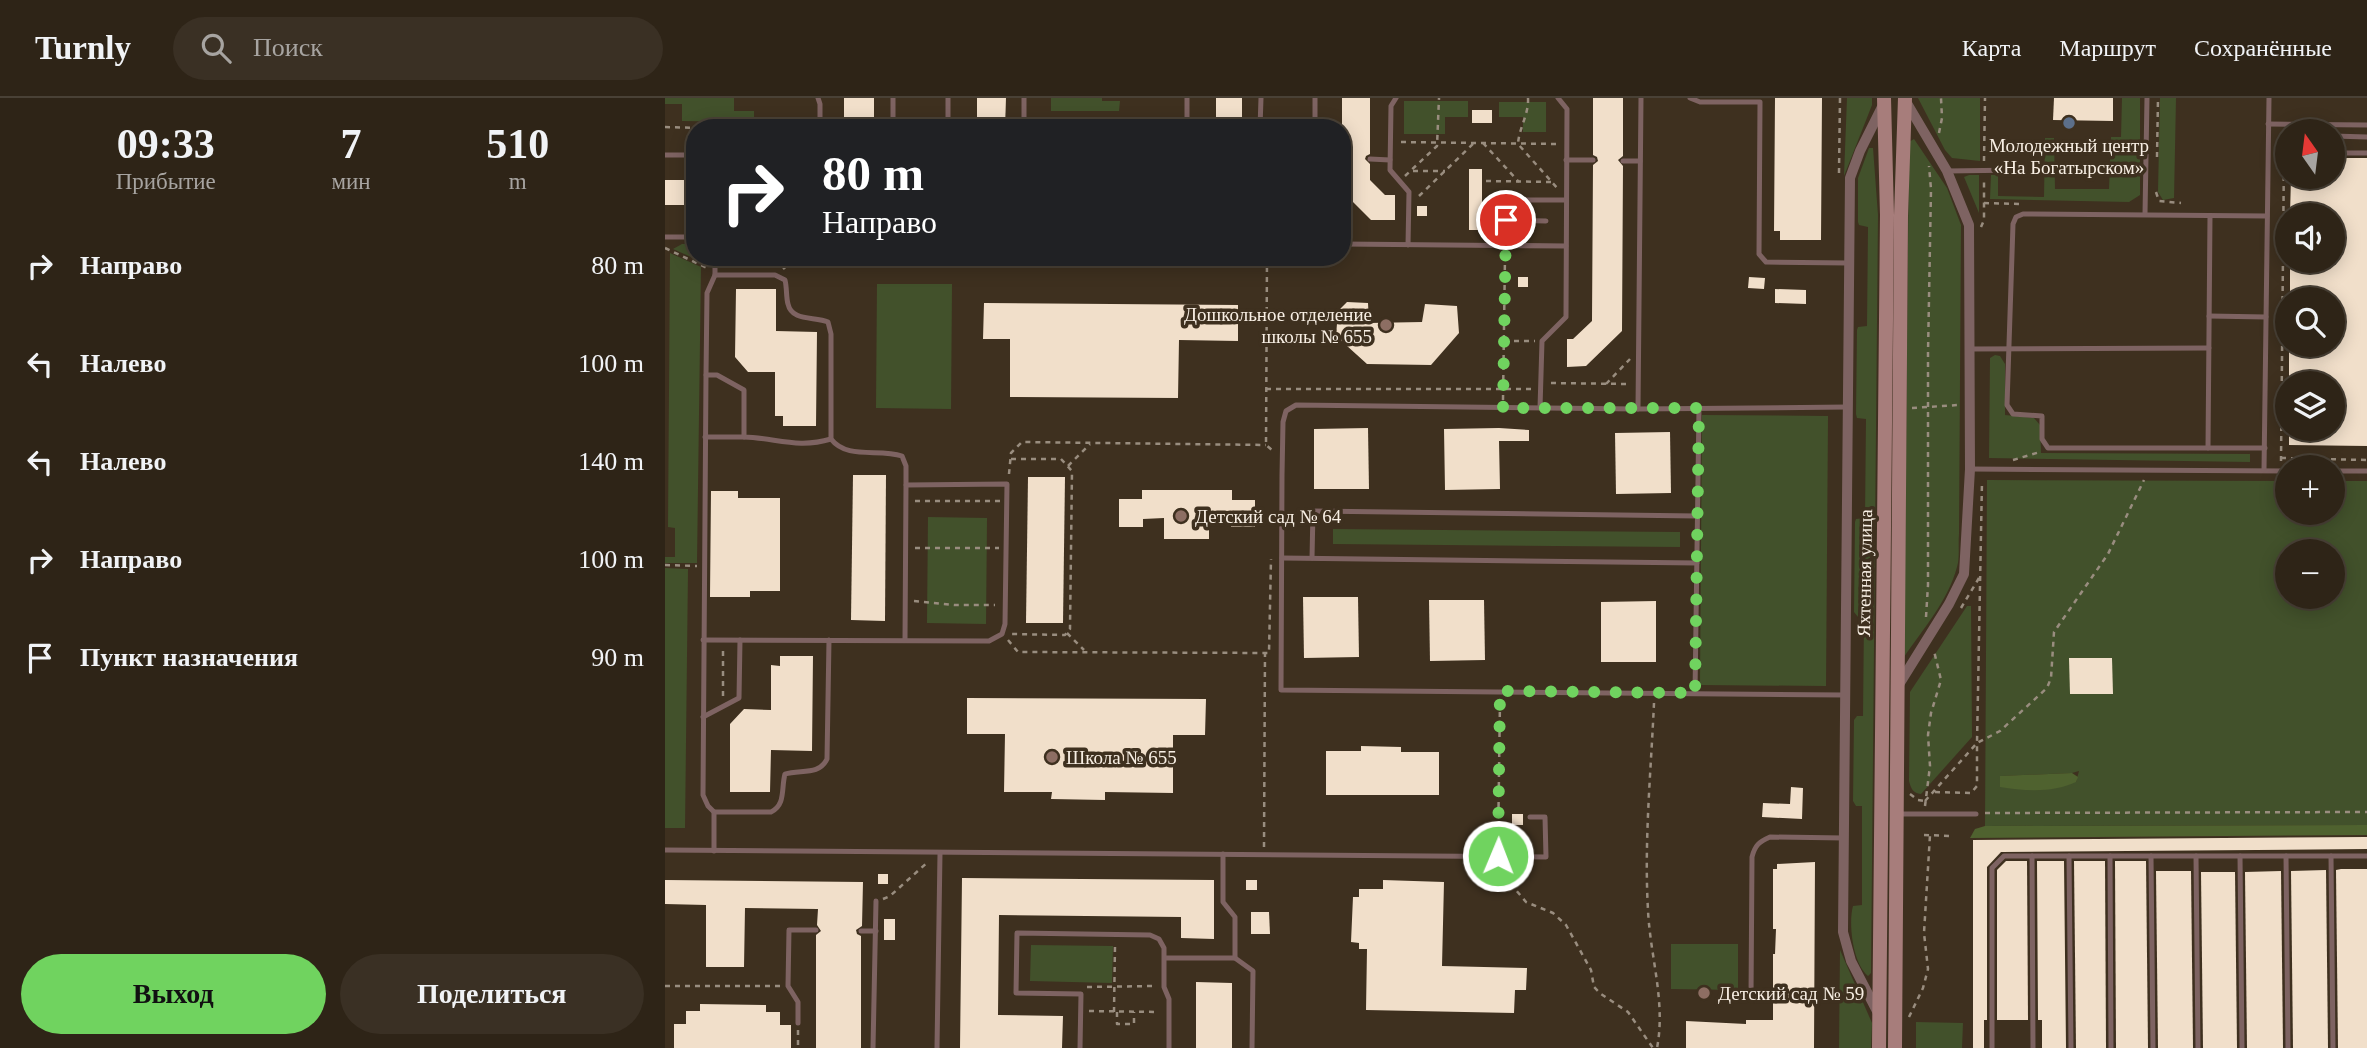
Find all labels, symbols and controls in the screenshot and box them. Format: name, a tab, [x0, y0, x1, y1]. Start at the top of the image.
search box	[173, 17, 663, 80]
icon: search	[197, 29, 235, 67]
text: Turnly	[35, 30, 131, 66]
text: Поиск	[253, 33, 323, 62]
text: Карта	[1962, 35, 2021, 61]
text: Маршрут	[2059, 35, 2156, 61]
text: Сохранённые	[2194, 35, 2332, 61]
marker: Молодежный центр «На Богатырском»	[2061, 115, 2077, 131]
north arrow	[2275, 119, 2345, 189]
map controls	[2275, 119, 2345, 609]
text: 09:33	[117, 121, 215, 167]
text: 7	[341, 121, 362, 167]
text: 510	[486, 121, 549, 167]
place label: Молодежный центр «На Богатырском»	[1989, 135, 2149, 178]
text: 80 m	[822, 146, 924, 201]
icon: right	[707, 147, 798, 238]
text: Прибытие	[116, 169, 216, 194]
text: мин	[331, 169, 371, 194]
text: m	[509, 169, 527, 194]
pin	[1476, 190, 1536, 250]
icon: arrive	[1487, 201, 1525, 239]
button: sound	[2275, 203, 2345, 273]
text: Направо	[822, 204, 937, 240]
icon: right	[21, 247, 59, 285]
text: Направо	[80, 251, 182, 280]
text: 80 m	[591, 251, 644, 280]
button: search	[2275, 287, 2345, 357]
place label: Дошкольное отделение школы № 655	[1184, 304, 1372, 347]
marker: Дошкольное отделение школы № 655	[1378, 317, 1394, 333]
icon: left	[21, 345, 59, 383]
text: Налево	[80, 349, 166, 378]
text: 100 m	[578, 349, 644, 378]
button: layers	[2275, 371, 2345, 441]
icon: left	[21, 443, 59, 481]
text: Налево	[80, 447, 166, 476]
text: 140 m	[578, 447, 644, 476]
button: +	[2275, 455, 2345, 525]
place label: Детский сад № 64	[1195, 506, 1342, 527]
marker: Детский сад № 64	[1173, 508, 1189, 524]
street label: Яхтенная улица	[1853, 508, 1876, 637]
button: −	[2275, 539, 2345, 609]
icon: right	[21, 541, 59, 579]
text: Направо	[80, 545, 182, 574]
text: 100 m	[578, 545, 644, 574]
icon: arrive	[21, 639, 59, 677]
text: Пункт назначения	[80, 643, 298, 672]
text: 90 m	[591, 643, 644, 672]
place label: Школа № 655	[1066, 747, 1177, 768]
marker: Школа № 655	[1044, 749, 1060, 765]
position arrow	[1461, 819, 1535, 893]
button: Выход	[21, 954, 326, 1034]
button: Поделиться	[340, 954, 644, 1034]
place label: Детский сад № 59	[1718, 983, 1864, 1004]
marker: Детский сад № 59	[1696, 985, 1712, 1001]

